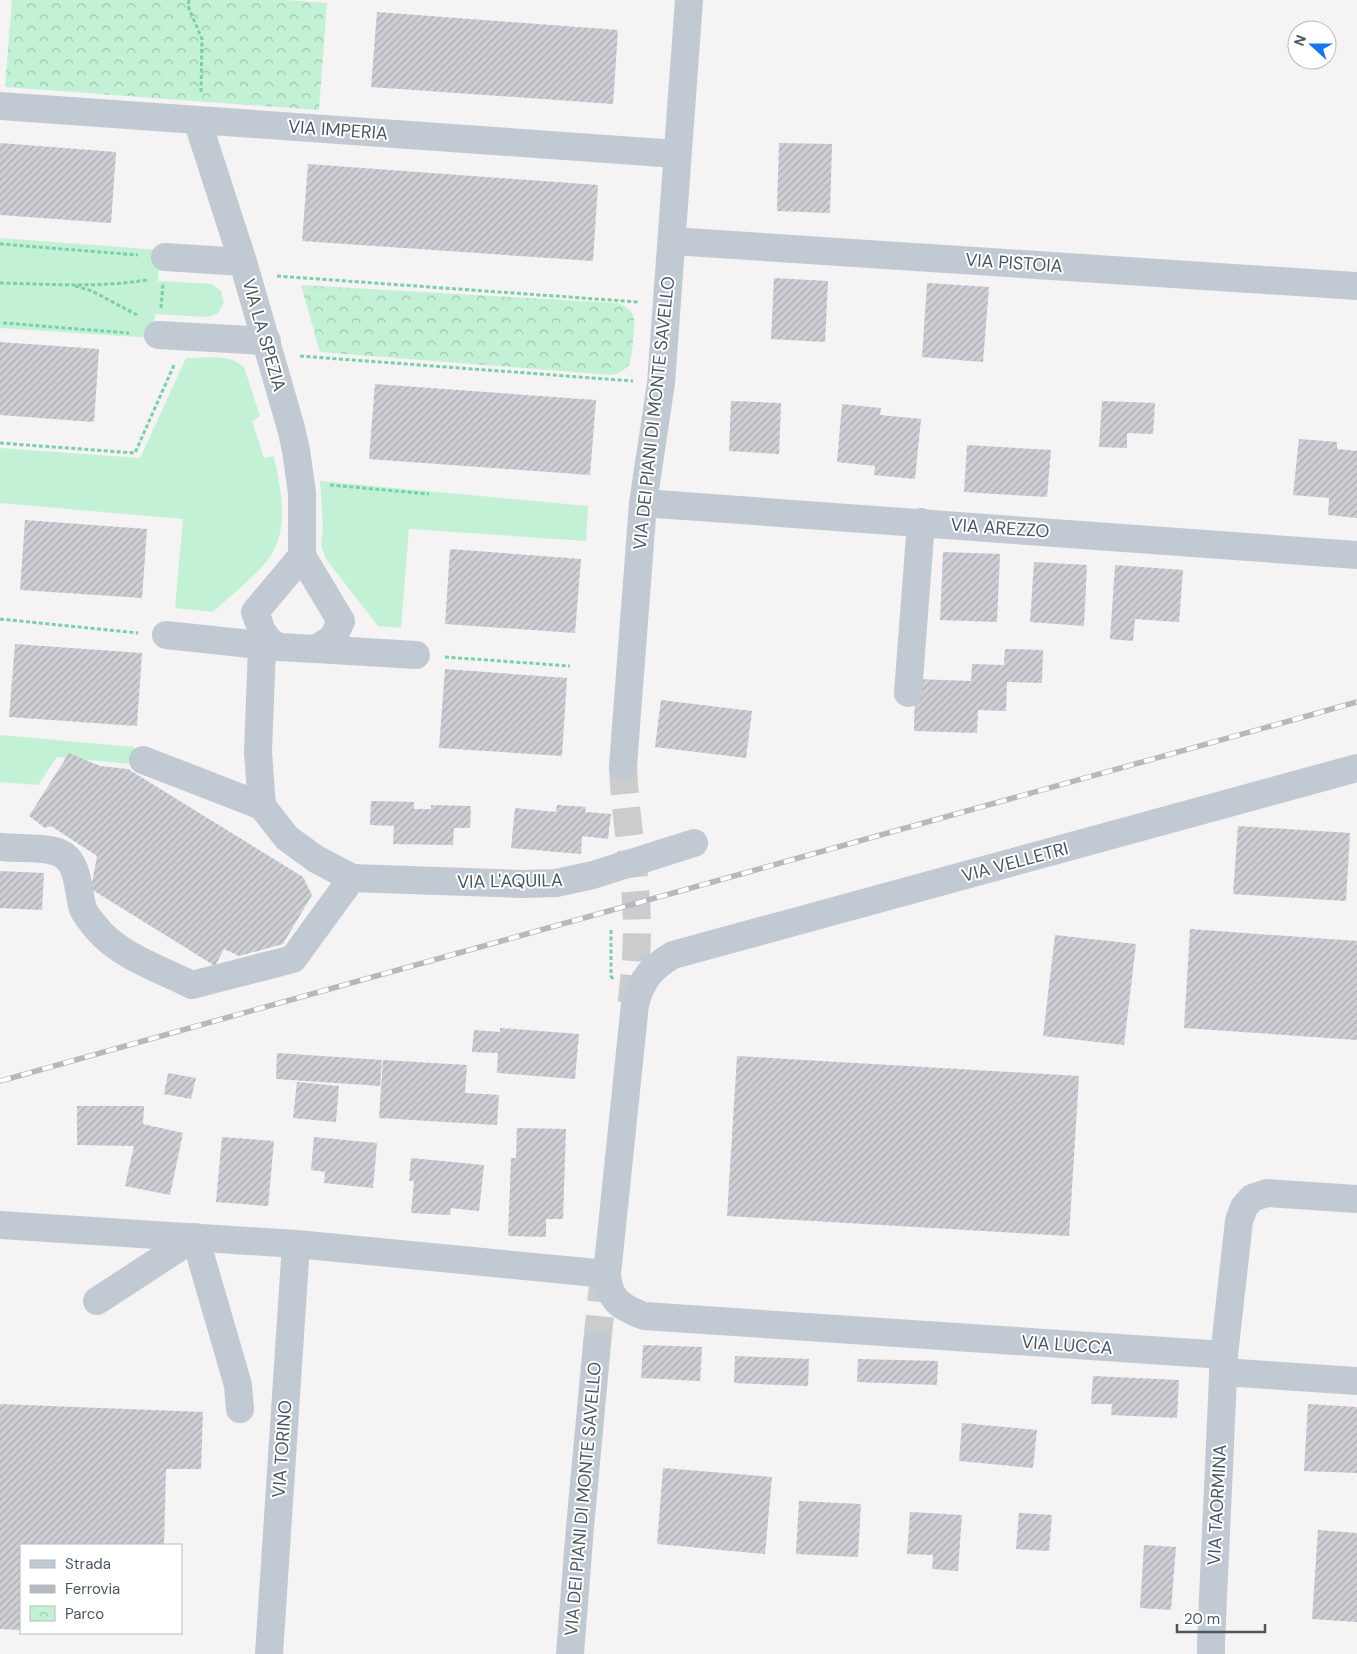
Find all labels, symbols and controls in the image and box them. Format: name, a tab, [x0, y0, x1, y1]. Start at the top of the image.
north arrow	[1287, 20, 1337, 70]
text: N	[1290, 32, 1310, 48]
street label: VIA IMPERIA	[287, 115, 389, 145]
street label: VIA PISTOIA	[965, 248, 1063, 278]
street label: VIA DEI PIANI DI MONTE SAVELLO	[628, 275, 680, 551]
street label: VIA LA SPEZIA	[236, 276, 292, 394]
street label: VIA AREZZO	[950, 513, 1050, 543]
street label: VIA VELLETRI	[959, 836, 1071, 888]
street label: VIA L'AQUILA	[457, 868, 563, 894]
street label: VIA LUCCA	[1021, 1330, 1113, 1360]
street label: VIA DEI PIANI DI MONTE SAVELLO	[559, 1361, 607, 1637]
street label: VIA TORINO	[267, 1399, 297, 1499]
street label: VIA TAORMINA	[1202, 1444, 1232, 1566]
legend	[20, 1544, 182, 1634]
text: Strada	[65, 1554, 111, 1574]
text: Ferrovia	[65, 1579, 120, 1599]
scale bar	[1177, 1602, 1264, 1634]
text: Parco	[65, 1604, 104, 1624]
text: 20 m	[1184, 1609, 1220, 1629]

